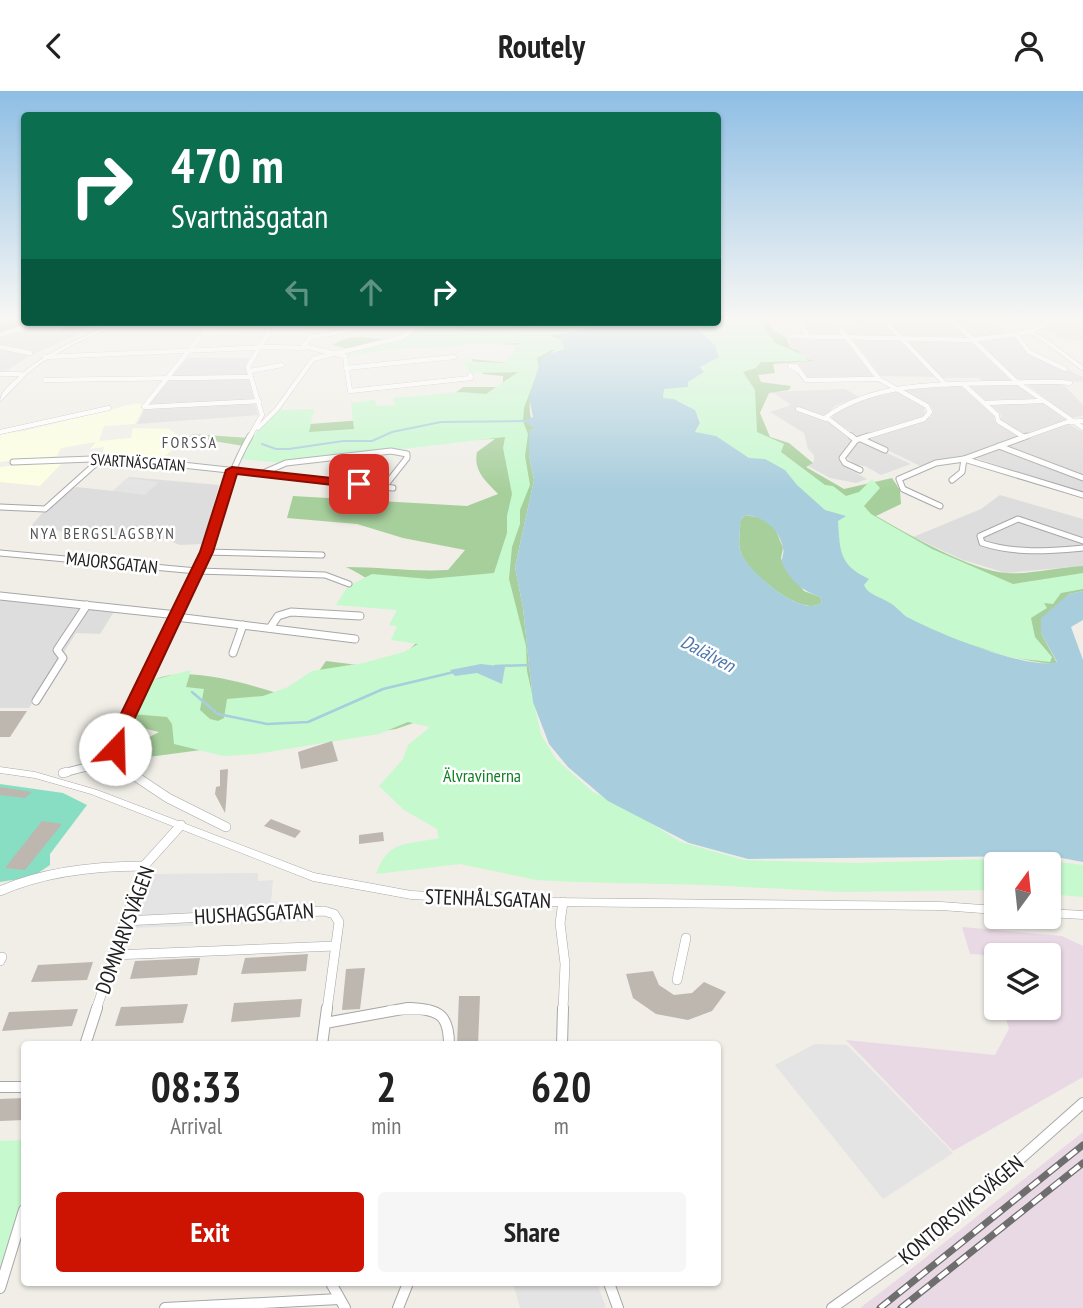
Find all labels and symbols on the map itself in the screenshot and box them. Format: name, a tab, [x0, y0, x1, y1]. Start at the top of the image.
district label: FORSSA	[162, 432, 218, 452]
street label: SVARTNÄSGATAN	[90, 449, 186, 475]
pin	[329, 454, 389, 514]
district label: NYA BERGSLAGSBYN	[30, 523, 176, 543]
street label: MAJORSGATAN	[65, 546, 159, 579]
water label: Dalälven	[677, 629, 741, 678]
position arrow	[78, 712, 152, 786]
park label: Älvravinerna	[443, 764, 521, 787]
north arrow	[984, 852, 1060, 929]
street label: DOMNARVSVÄGEN	[89, 862, 160, 997]
street label: STENHÅLSGATAN	[425, 883, 552, 914]
street label: HUSHAGSGATAN	[193, 897, 315, 930]
street label: KONTORSVIKSVÄGEN	[893, 1149, 1029, 1270]

